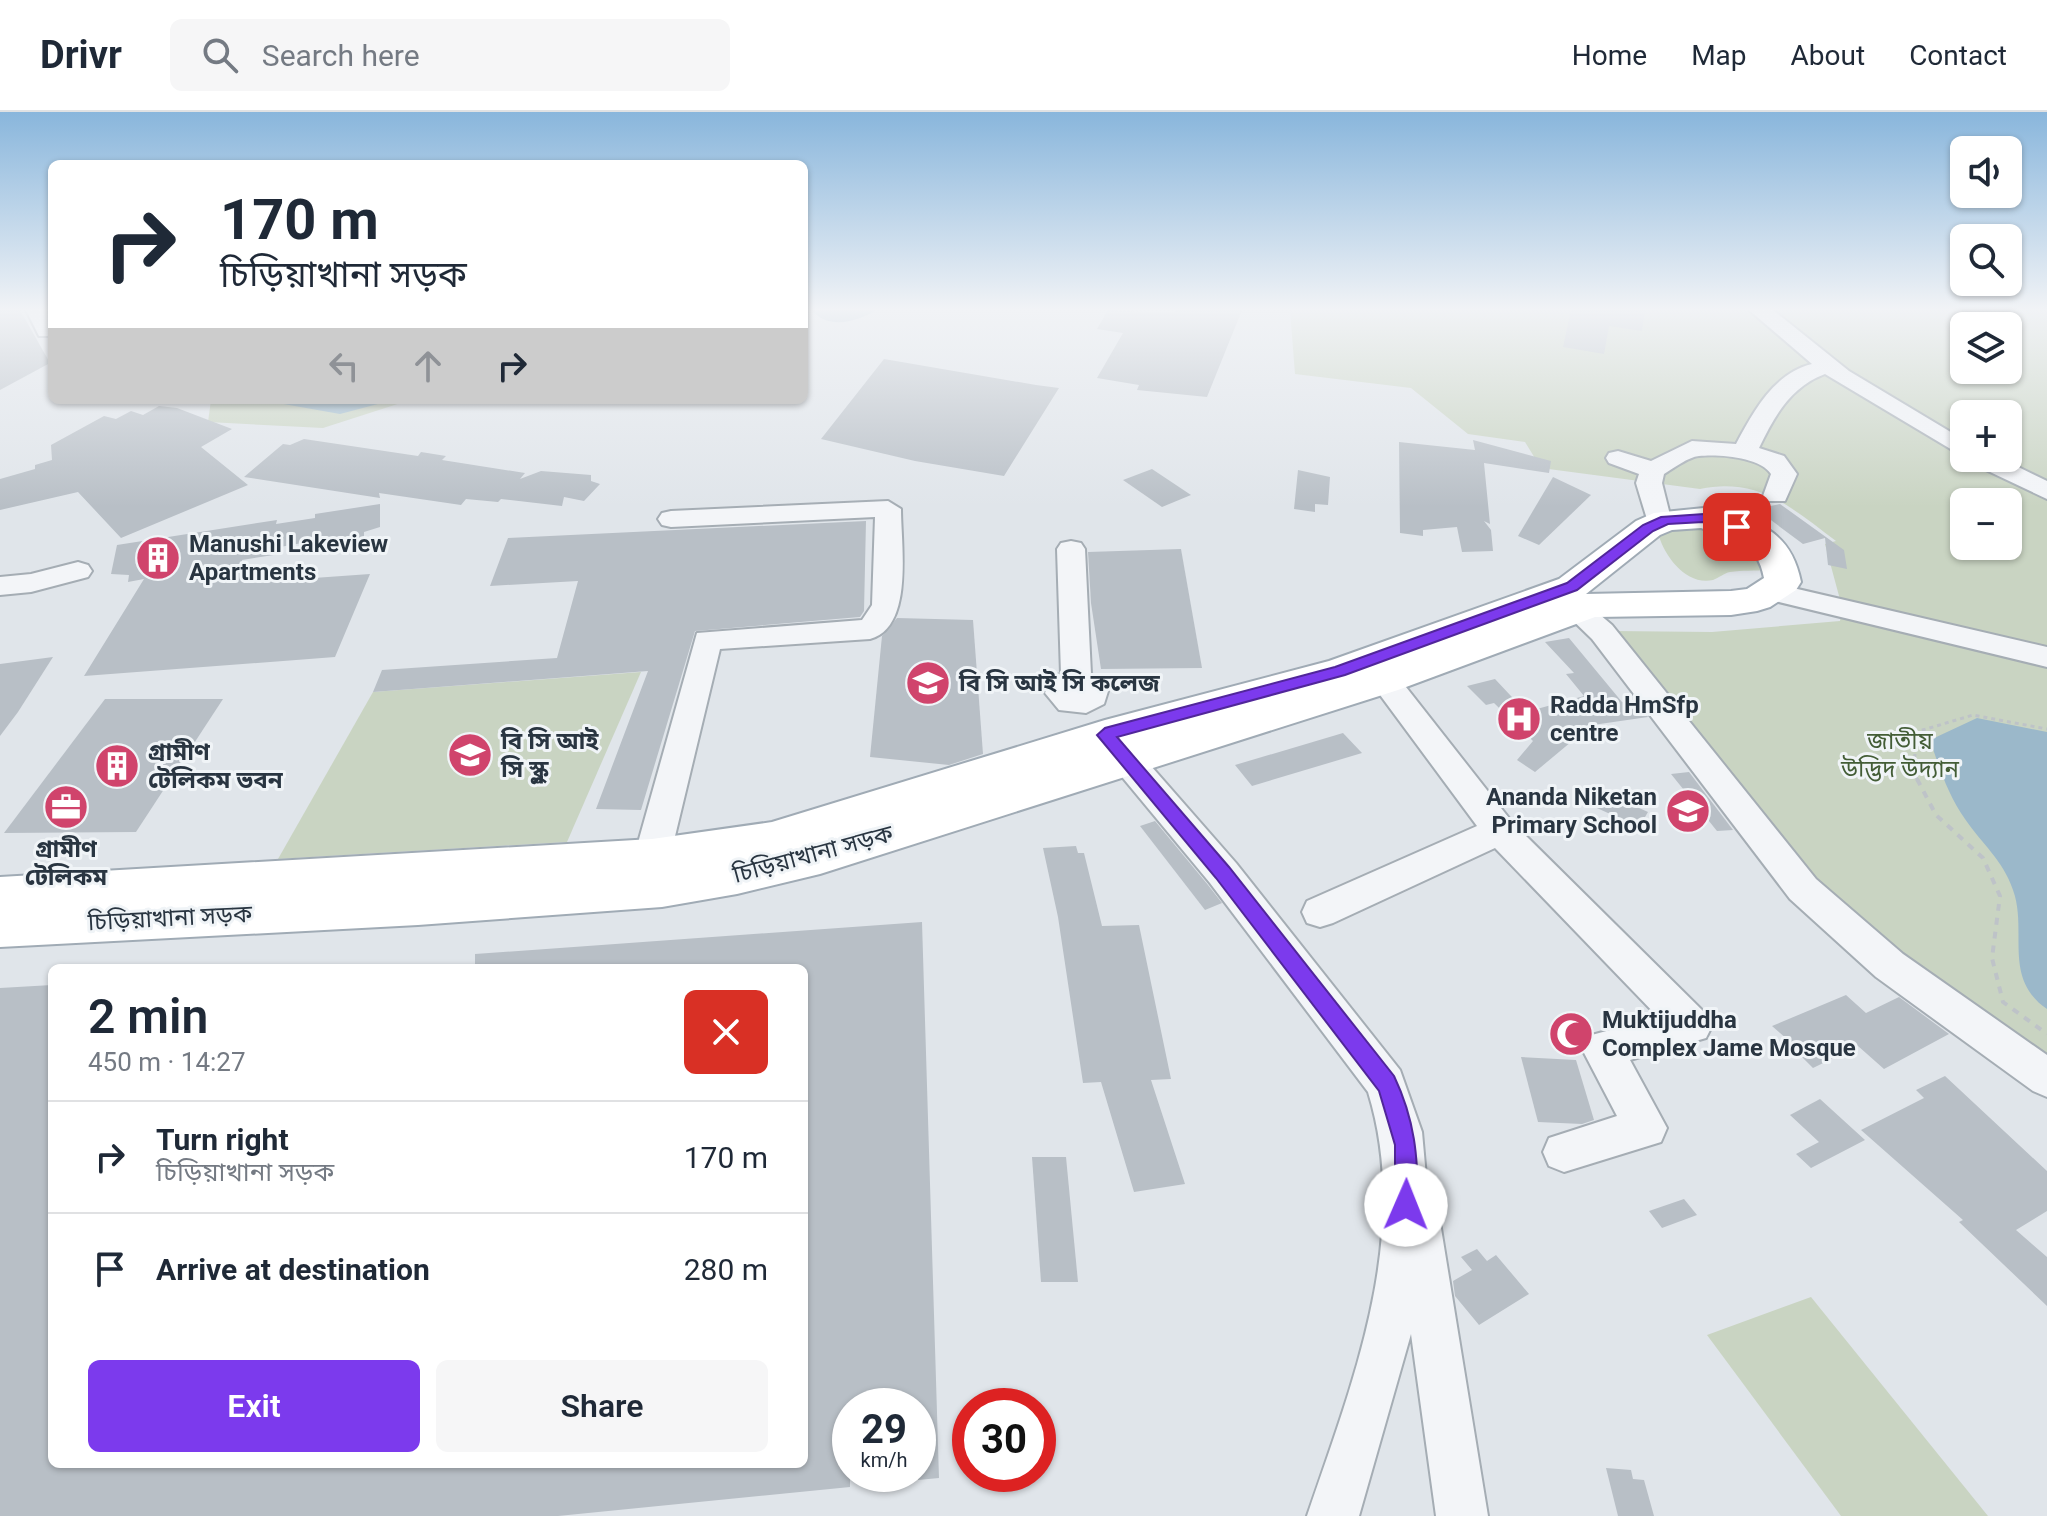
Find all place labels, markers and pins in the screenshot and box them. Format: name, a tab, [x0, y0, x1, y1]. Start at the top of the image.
pin	[1703, 493, 1771, 561]
place label: Manushi Lakeview Apartments	[189, 530, 389, 586]
building icon: Manushi Lakeview Apartments	[134, 534, 182, 582]
school or university icon: বি সি আই সি কলেজ	[904, 659, 952, 707]
place label: বি সি আই সি কলেজ	[958, 669, 1160, 697]
place label: Radda HmSfp centre	[1550, 691, 1699, 747]
hospital icon: Radda HmSfp centre	[1495, 695, 1543, 743]
place label: বি সি আই সি স্কুল	[500, 727, 599, 785]
school or university icon: বি সি আই সি স্কুল	[446, 731, 494, 779]
place label: গ্রামীণ টেলিকম ভবন	[148, 738, 284, 794]
building icon: গ্রামীণ টেলিকম ভবন	[93, 742, 141, 790]
office icon: গ্রামীণ টেলিকম	[42, 783, 90, 831]
place label: Ananda Niketan Primary School	[1486, 783, 1657, 839]
school or university icon: Ananda Niketan Primary School	[1664, 787, 1712, 835]
place label: গ্রামীণ টেলিকম	[25, 835, 108, 891]
place label: Muktijuddha Complex Jame Mosque	[1602, 1006, 1856, 1062]
mosque icon: Muktijuddha Complex Jame Mosque	[1547, 1010, 1595, 1058]

